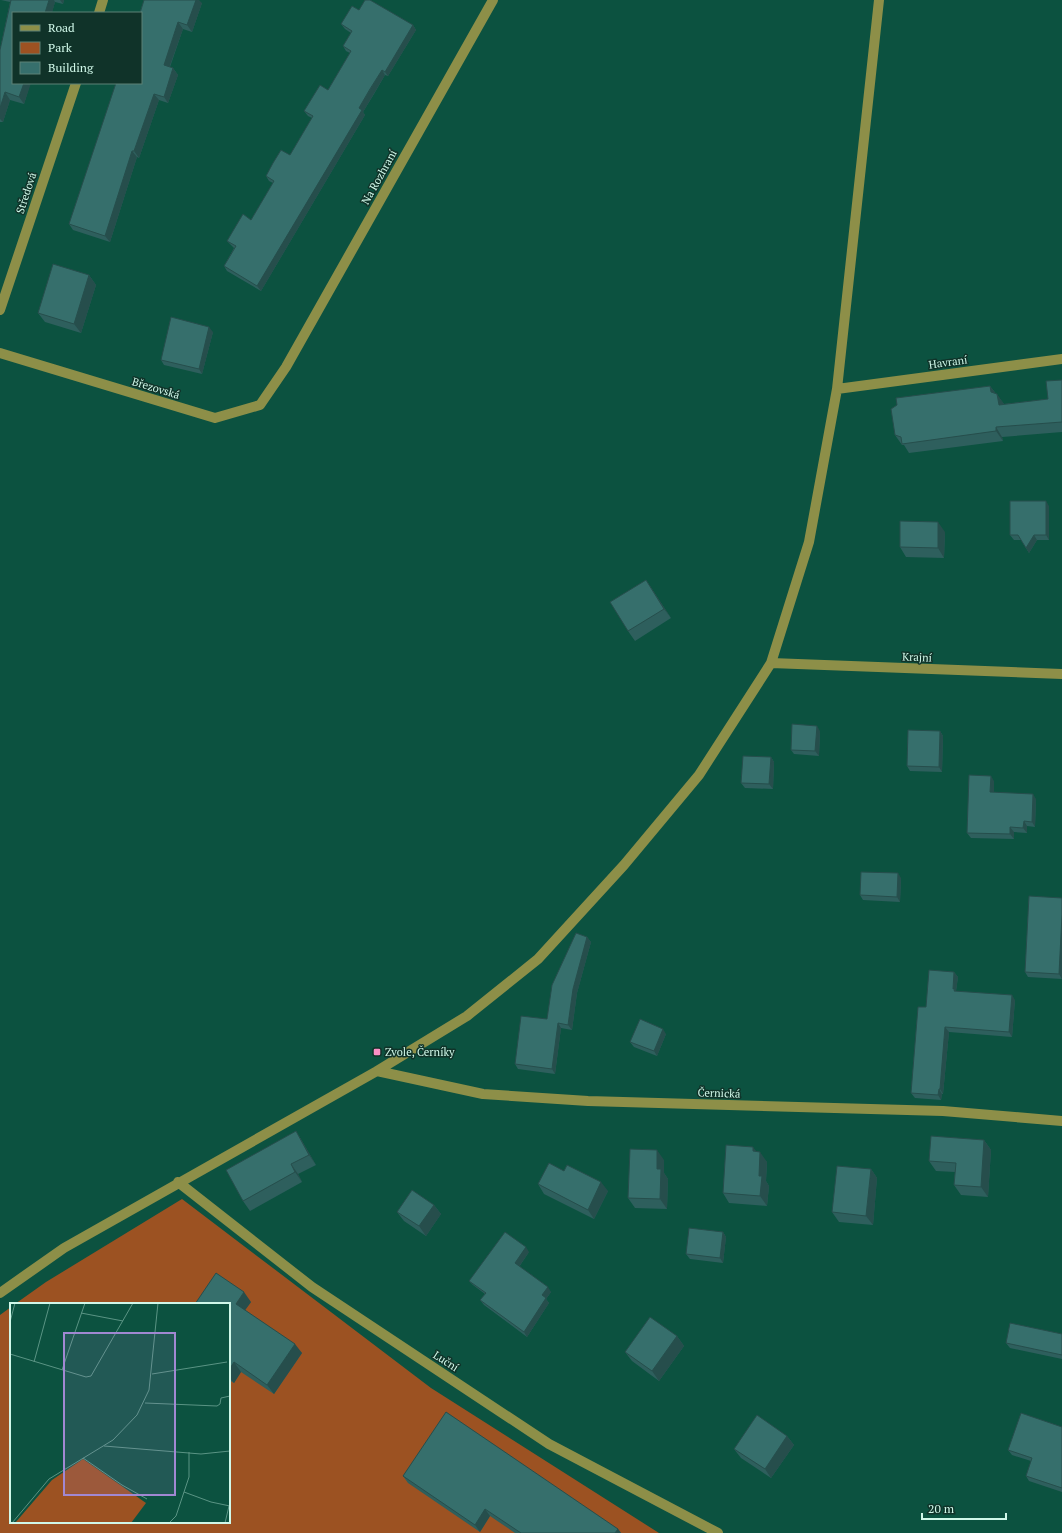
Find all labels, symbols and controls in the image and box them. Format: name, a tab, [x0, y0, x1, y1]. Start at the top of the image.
legend	[12, 12, 142, 84]
text: Road	[48, 20, 75, 35]
text: Park	[48, 40, 73, 55]
text: Building	[48, 60, 94, 75]
street label: Na Rozhraní	[358, 147, 400, 207]
street label: Středová	[13, 170, 39, 216]
street label: Havraní	[928, 352, 969, 372]
street label: Březovská	[130, 374, 182, 402]
street label: Krajní	[902, 649, 933, 665]
place label: Zvole, Černíky	[385, 1045, 455, 1059]
marker: Zvole, Černíky	[372, 1047, 382, 1057]
street label: Černická	[697, 1085, 741, 1101]
inset map	[10, 1303, 230, 1523]
street label: Luční	[431, 1348, 462, 1375]
scale bar	[922, 1495, 1006, 1521]
text: 20 m	[928, 1501, 955, 1516]

